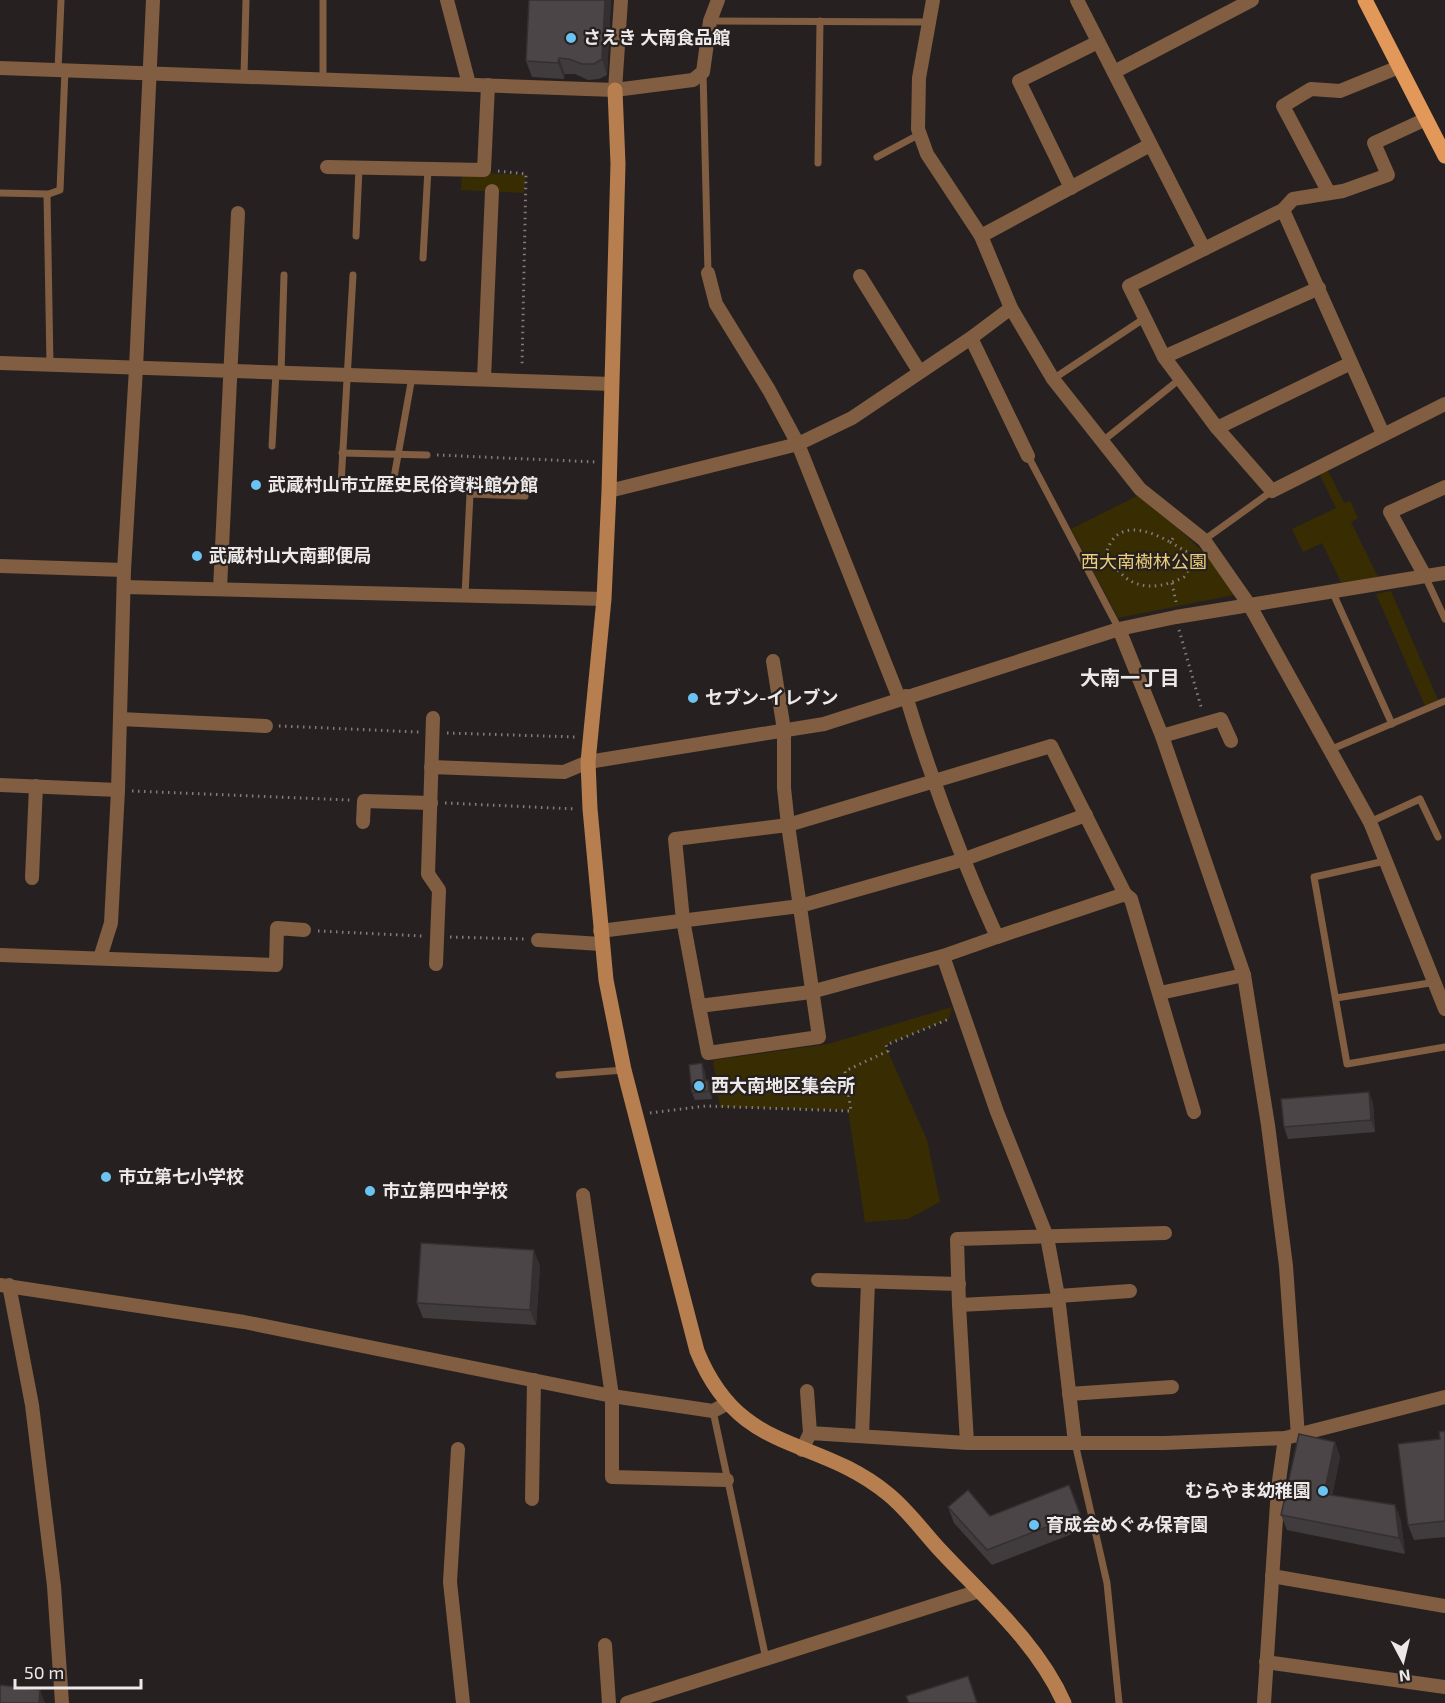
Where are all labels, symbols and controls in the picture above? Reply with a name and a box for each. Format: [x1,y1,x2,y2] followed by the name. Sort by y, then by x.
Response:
[583,26,730,48] place label: さえき 大南食品館
[564,31,578,45] marker: さえき 大南食品館
[268,473,538,495] place label: 武蔵村山市立歴史民俗資料館分館
[249,478,263,492] marker: 武蔵村山市立歴史民俗資料館分館
[209,544,371,566] place label: 武蔵村山大南郵便局
[190,549,204,563] marker: 武蔵村山大南郵便局
[1081,550,1207,572] park label: 西大南樹林公園
[1080,665,1180,689] district label: 大南一丁目
[705,686,838,708] place label: セブン-イレブン
[686,691,700,705] marker: セブン-イレブン
[711,1074,855,1096] place label: 西大南地区集会所
[692,1079,706,1093] marker: 西大南地区集会所
[118,1165,244,1187] place label: 市立第七小学校
[99,1170,113,1184] marker: 市立第七小学校
[382,1179,508,1201] place label: 市立第四中学校
[363,1184,377,1198] marker: 市立第四中学校
[1185,1479,1311,1501] place label: むらやま幼稚園
[1316,1484,1330,1498] marker: むらやま幼稚園
[1046,1513,1209,1535] place label: 育成会めぐみ保育園
[1027,1518,1041,1532] marker: 育成会めぐみ保育園
[1373,1631,1433,1691] north arrow
[15,1652,141,1690] scale bar
[24,1661,64,1683] text: 50 m
[1398,1666,1412,1687] text: N

